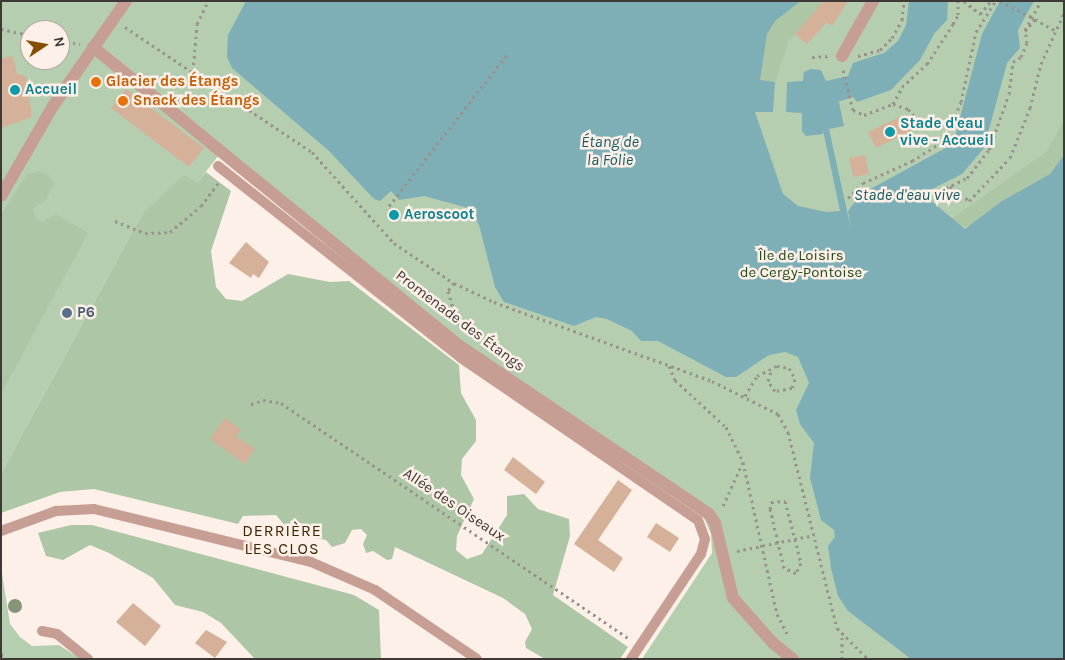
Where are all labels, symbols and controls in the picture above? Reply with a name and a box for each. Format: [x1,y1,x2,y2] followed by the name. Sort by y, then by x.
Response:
[20,20,70,70] north arrow
[50,35,69,49] text: N
[106,73,238,91] place label: Glacier des Étangs
[90,76,102,88] marker: Glacier des Étangs
[25,81,77,99] place label: Accueil
[9,84,21,96] marker: Accueil
[133,92,260,110] place label: Snack des Étangs
[117,95,129,107] marker: Snack des Étangs
[900,114,994,149] place label: Stade d'eau vive - Accueil
[884,126,896,138] marker: Stade d'eau vive - Accueil
[581,132,639,170] water label: Étang de la Folie
[854,185,960,205] water label: Stade d'eau vive
[404,206,474,224] place label: Aeroscoot
[388,209,400,221] marker: Aeroscoot
[740,246,862,281] park label: Île de Loisirs de Cergy-Pontoise
[392,267,528,375] street label: Promenade des Étangs
[77,304,95,322] place label: P6
[61,307,73,319] marker: P6
[400,464,508,546] street label: Allée des Oiseaux
[241,521,323,559] district label: DERRIÈRE LES CLOS

